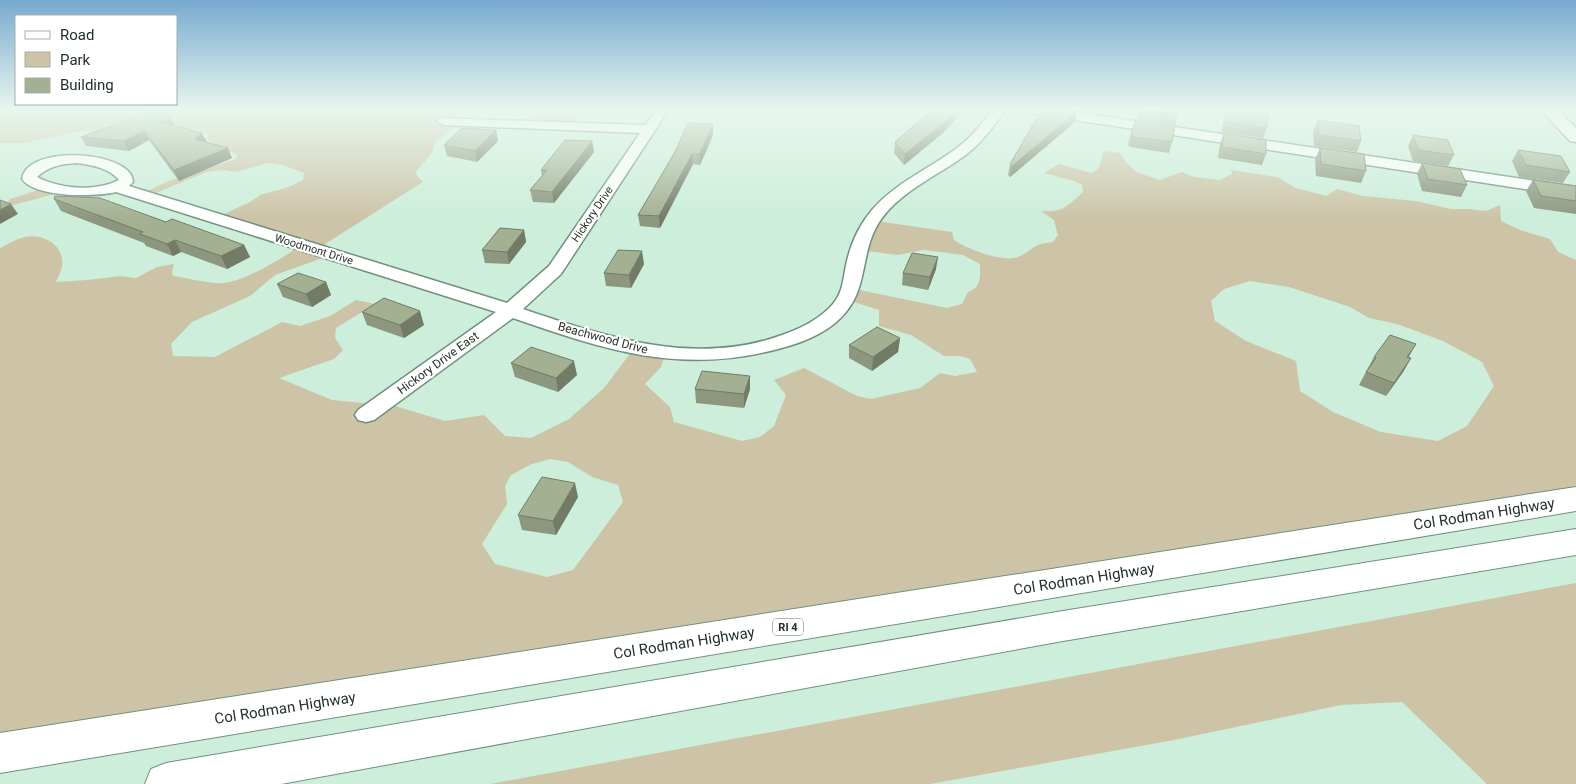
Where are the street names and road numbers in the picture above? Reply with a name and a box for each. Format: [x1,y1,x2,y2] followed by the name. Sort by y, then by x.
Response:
[569,184,616,245] street label: Hickory Drive
[273,231,355,268] street label: Woodmont Drive
[556,319,650,357] street label: Beachwood Drive
[395,329,481,397] street label: Hickory Drive East
[1412,494,1556,534] street label: Col Rodman Highway
[1012,559,1156,599] street label: Col Rodman Highway
[773,618,803,636] road number: RI 4
[612,623,756,663] street label: Col Rodman Highway
[213,688,357,728] street label: Col Rodman Highway

